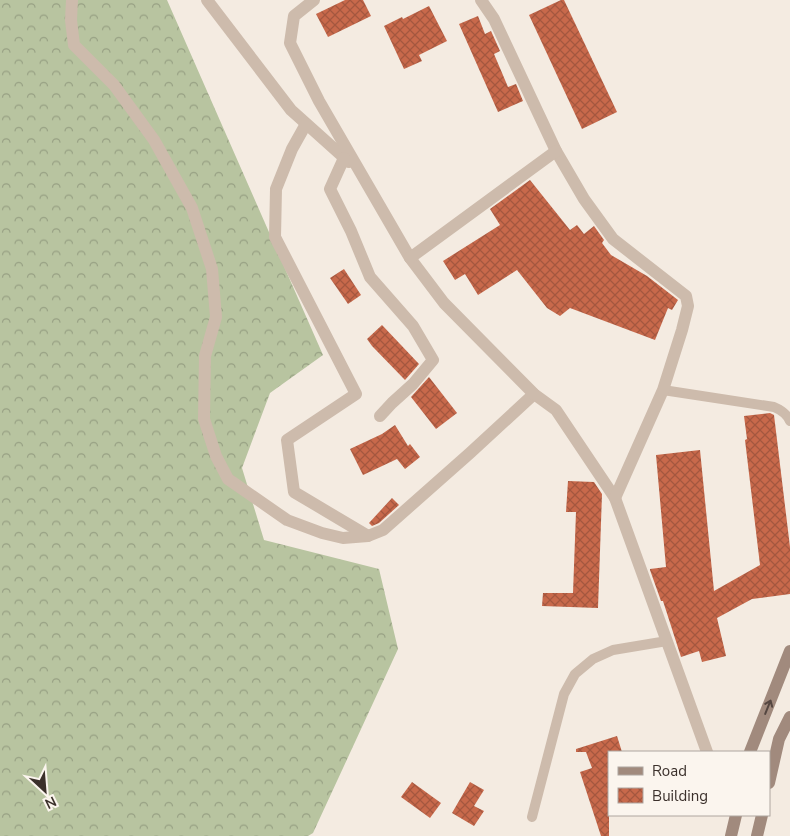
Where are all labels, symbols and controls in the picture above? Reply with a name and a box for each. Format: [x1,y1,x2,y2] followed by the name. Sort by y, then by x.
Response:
[764,700,773,715] one-way arrow
[608,751,770,816] legend
[652,761,687,781] text: Road
[20,766,70,816] north arrow
[652,786,708,806] text: Building
[42,791,59,813] text: N

